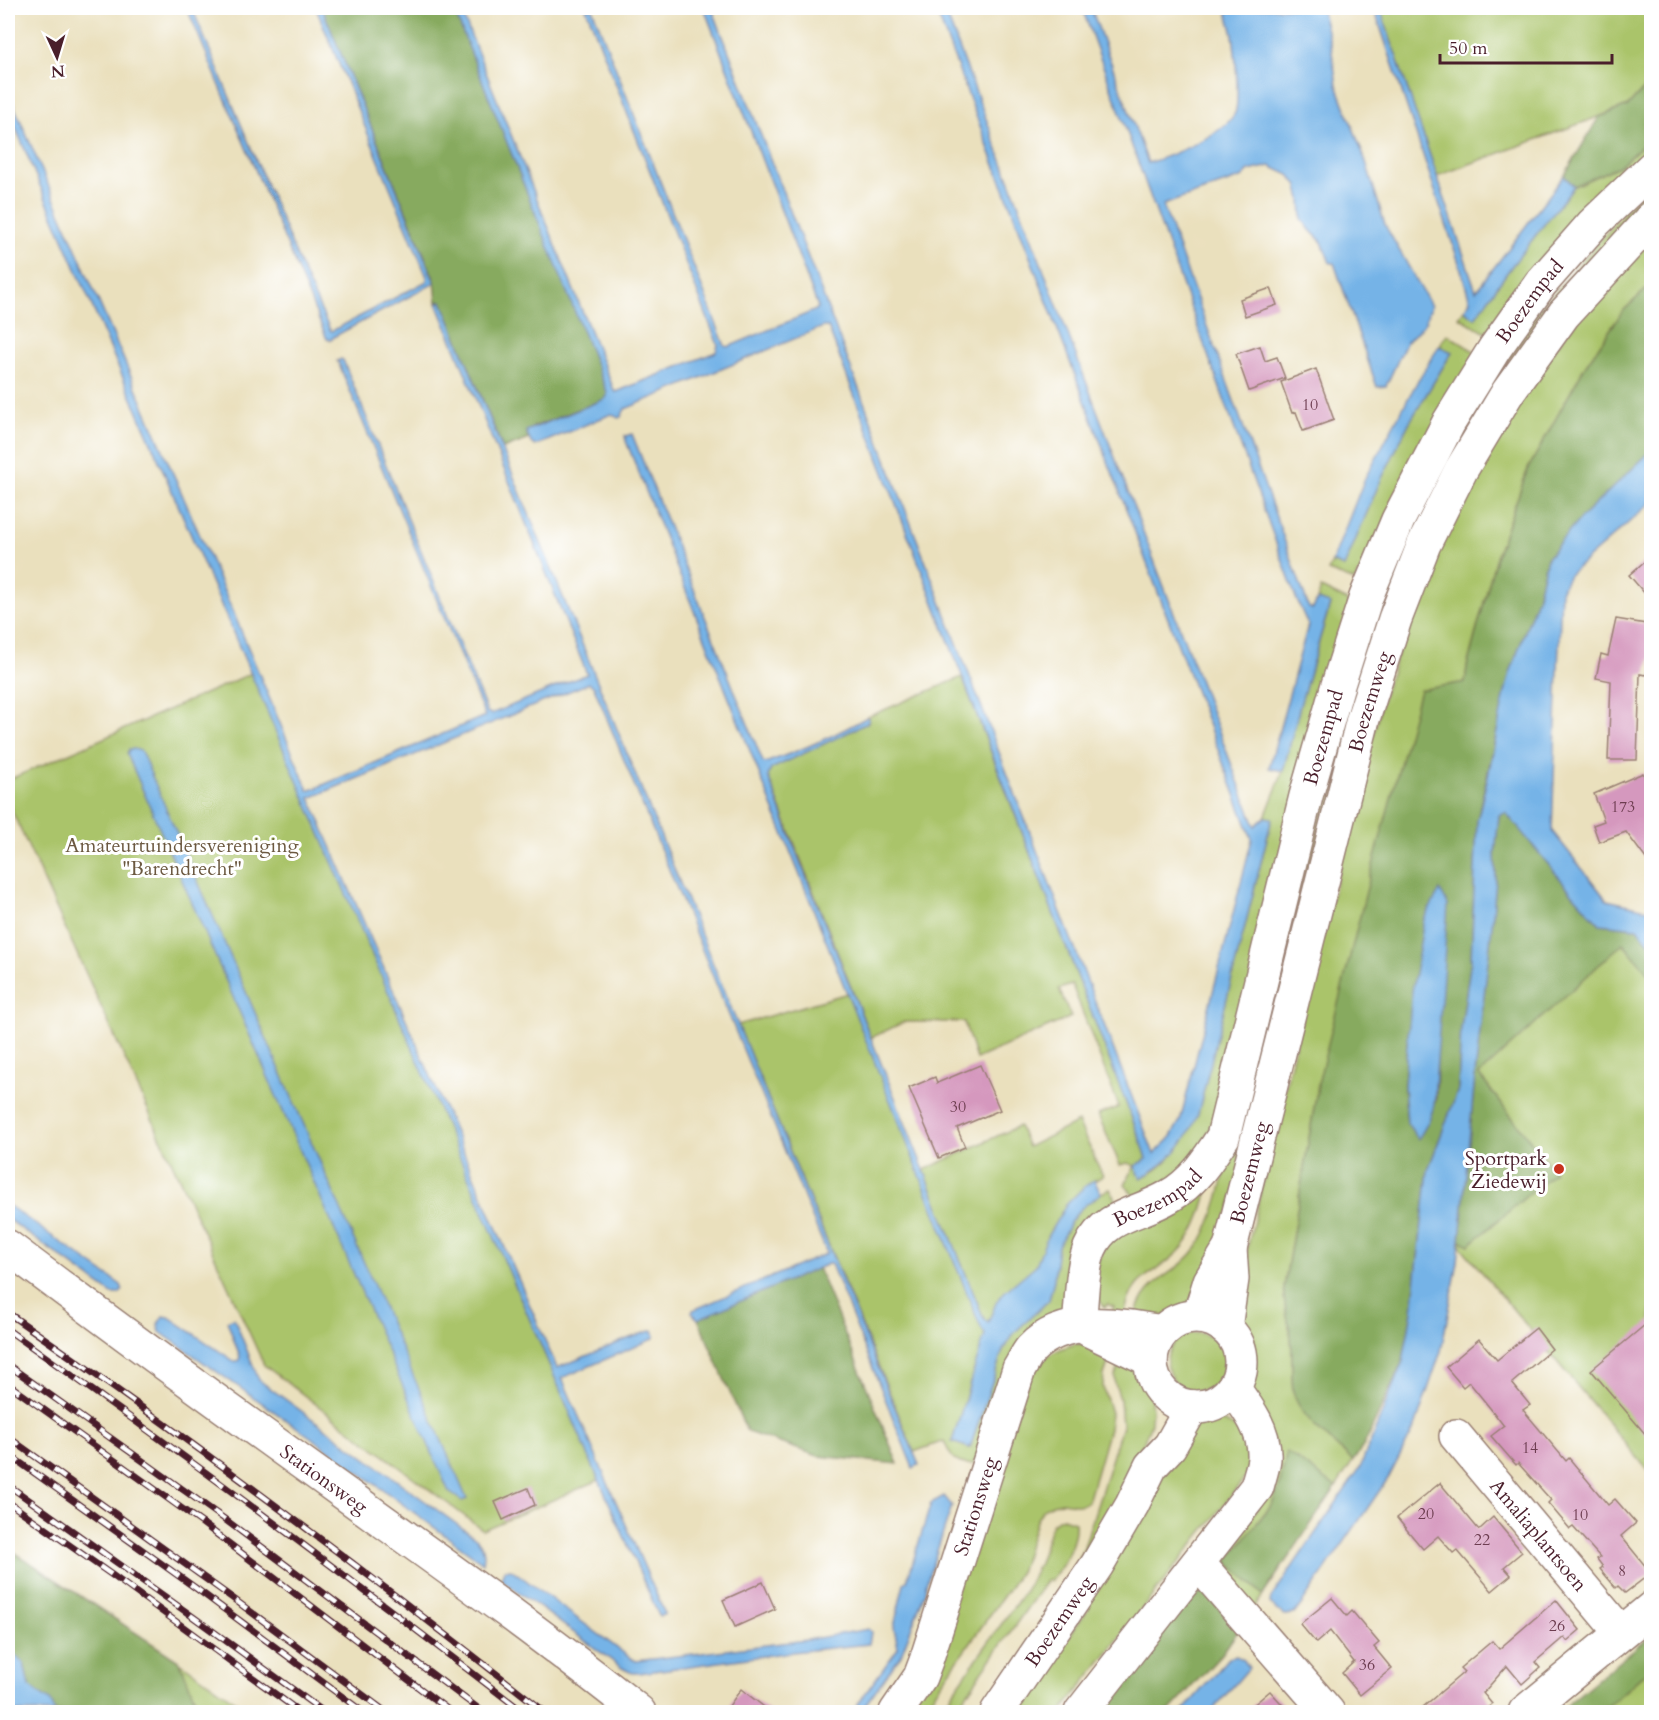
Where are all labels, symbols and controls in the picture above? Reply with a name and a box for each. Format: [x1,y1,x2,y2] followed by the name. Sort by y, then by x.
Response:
[27,27,87,87] north arrow
[1440,27,1612,65] scale bar
[1449,36,1488,61] text: 50 m
[50,60,66,82] text: N
[1489,253,1570,349] street label: Boezempad
[1302,394,1318,416] house number: 10
[1342,647,1398,755] street label: Boezemweg
[1296,686,1349,788] street label: Boezempad
[1611,796,1635,818] house number: 173
[65,832,300,882] park label: Amateurtuindersvereniging "Barendrecht"
[950,1096,966,1118] house number: 30
[1223,1118,1275,1227] street label: Boezemweg
[1465,1145,1547,1195] place label: Sportpark Ziedewij
[1108,1162,1208,1233] street label: Boezempad
[1552,1162,1566,1176] marker: Sportpark Ziedewij
[1522,1437,1538,1459] house number: 14
[275,1438,374,1520] street label: Stationsweg
[947,1453,1004,1559] street label: Stationsweg
[1484,1473,1594,1597] street label: Amaliaplantsoen
[1418,1503,1434,1525] house number: 20
[1572,1504,1588,1526] house number: 10
[1474,1529,1490,1551] house number: 22
[1618,1560,1626,1582] house number: 8
[1018,1569,1100,1672] street label: Boezemweg
[1549,1615,1565,1637] house number: 26
[1359,1654,1375,1676] house number: 36

